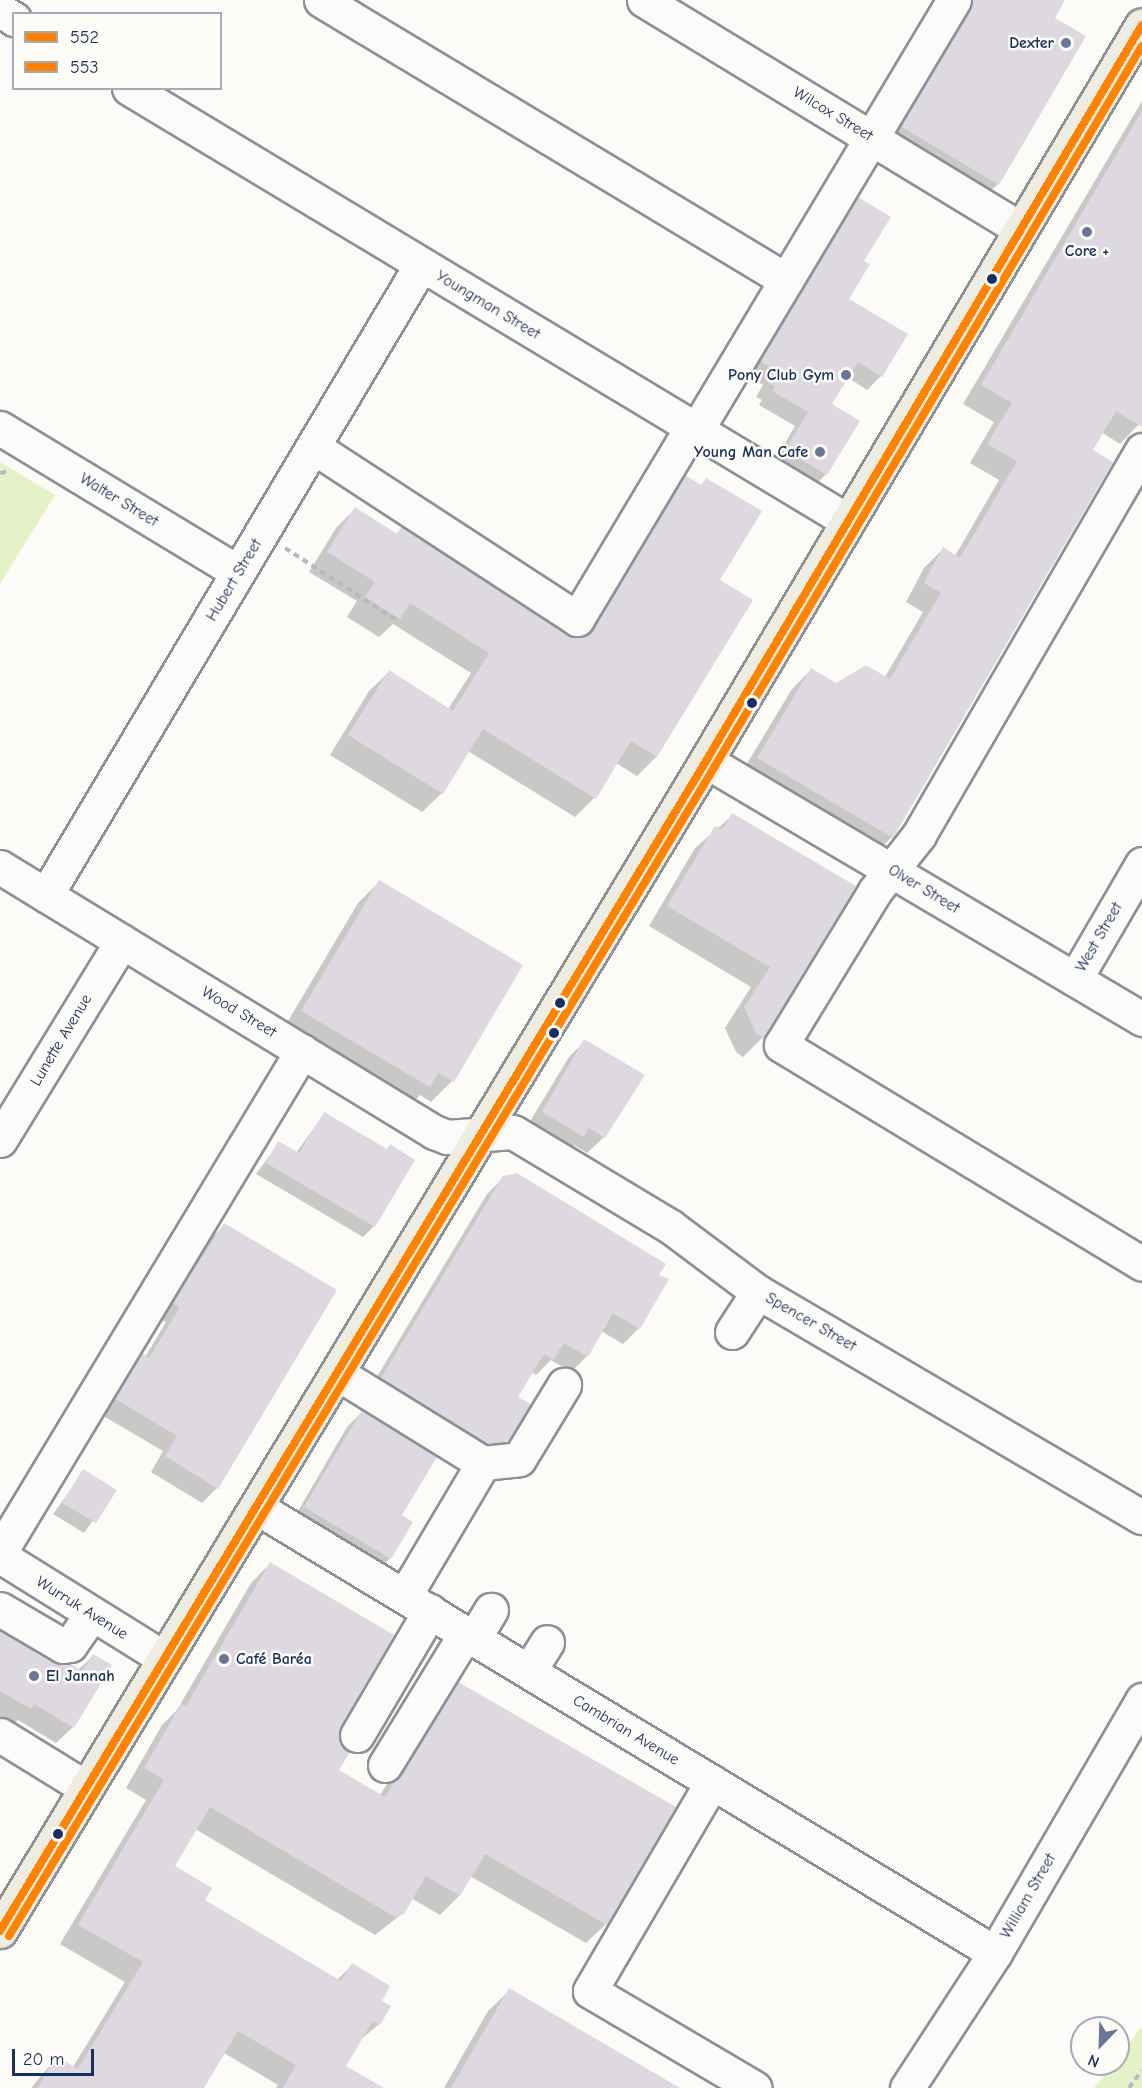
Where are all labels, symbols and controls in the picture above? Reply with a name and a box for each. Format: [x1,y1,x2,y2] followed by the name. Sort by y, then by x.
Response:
[12,12,222,90] legend
[70,27,99,48] text: 552
[1009,33,1054,53] place label: Dexter
[1059,36,1073,50] marker: Dexter
[70,57,99,78] text: 553
[790,83,876,145] street label: Wilcox Street
[1080,225,1094,239] marker: Core +
[1065,241,1109,261] place label: Core +
[432,266,544,344] street label: Youngman Street
[986,273,998,285] unlabelled marker
[728,365,834,385] place label: Pony Club Gym
[839,368,853,382] marker: Pony Club Gym
[694,442,808,462] place label: Young Man Cafe
[813,445,827,459] marker: Young Man Cafe
[76,469,162,531] street label: Walter Street
[202,535,266,625] street label: Hubert Street
[746,697,758,709] unlabelled marker
[885,860,963,918] street label: Olver Street
[1071,899,1127,975] street label: West Street
[198,982,280,1042] street label: Wood Street
[26,991,96,1089] street label: Lunette Avenue
[554,997,566,1009] unlabelled marker
[548,1027,560,1039] unlabelled marker
[762,1288,860,1356] street label: Spencer Street
[33,1572,131,1644] street label: Wurruk Avenue
[236,1649,312,1669] place label: Café Baréa
[217,1652,231,1666] marker: Café Baréa
[46,1666,115,1686] place label: El Jannah
[27,1669,41,1683] marker: El Jannah
[569,1691,683,1769] street label: Cambrian Avenue
[52,1828,64,1840] unlabelled marker
[996,1850,1060,1942] street label: William Street
[1070,2016,1130,2076] north arrow
[15,2037,98,2075] scale bar
[23,2049,64,2070] text: 20 m
[1085,2050,1102,2071] text: N

